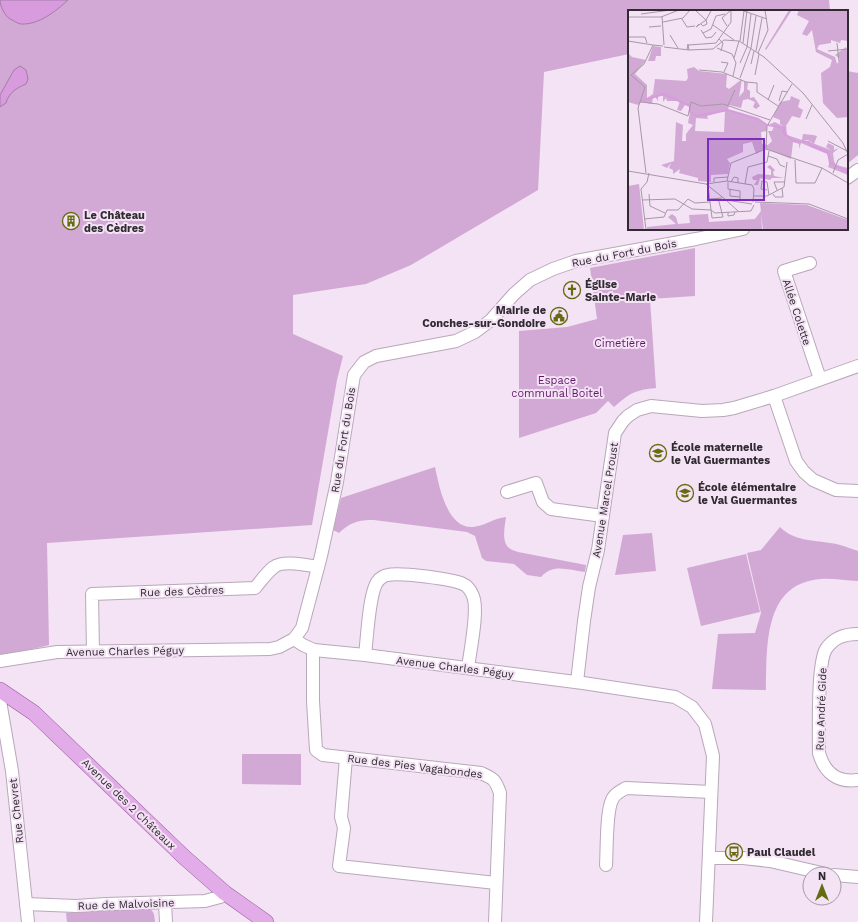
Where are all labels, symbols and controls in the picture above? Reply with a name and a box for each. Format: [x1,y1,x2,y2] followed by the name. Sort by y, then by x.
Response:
[628,10,848,230] inset map
[84,209,145,235] place label: Le Château des Cèdres
[61,211,81,231] building icon: Le Château des Cèdres
[570,237,678,270] street label: Rue du Fort du Bois
[780,277,813,347] street label: Allée Colette
[585,278,656,304] place label: Église Sainte-Marie
[562,280,582,300] church icon: Église Sainte-Marie
[422,304,546,330] place label: Mairie de Conches-sur-Gondoire
[549,306,569,326] public building icon: Mairie de Conches-sur-Gondoire
[594,337,646,350] park label: Cimetière
[511,374,603,400] park label: Espace communal Boitel
[329,386,358,494] street label: Rue du Fort du Bois
[590,441,621,559] street label: Avenue Marcel Proust
[671,441,770,467] place label: École maternelle le Val Guermantes
[648,443,668,463] school or university icon: École maternelle le Val Guermantes
[698,481,797,507] place label: École élémentaire le Val Guermantes
[675,483,695,503] school or university icon: École élémentaire le Val Guermantes
[140,584,224,599] street label: Rue des Cèdres
[66,644,185,659] street label: Avenue Charles Péguy
[395,654,515,681] street label: Avenue Charles Péguy
[814,667,829,751] street label: Rue André Gide
[347,752,483,781] street label: Rue des Pies Vagabondes
[79,756,179,853] street label: Avenue des 2 Châteaux
[7,777,26,844] street label: Rue Chevret
[724,842,744,862] bus stop icon: Paul Claudel
[747,846,816,859] place label: Paul Claudel
[802,866,842,906] north arrow
[818,870,826,883] text: N
[77,896,175,913] street label: Rue de Malvoisine

